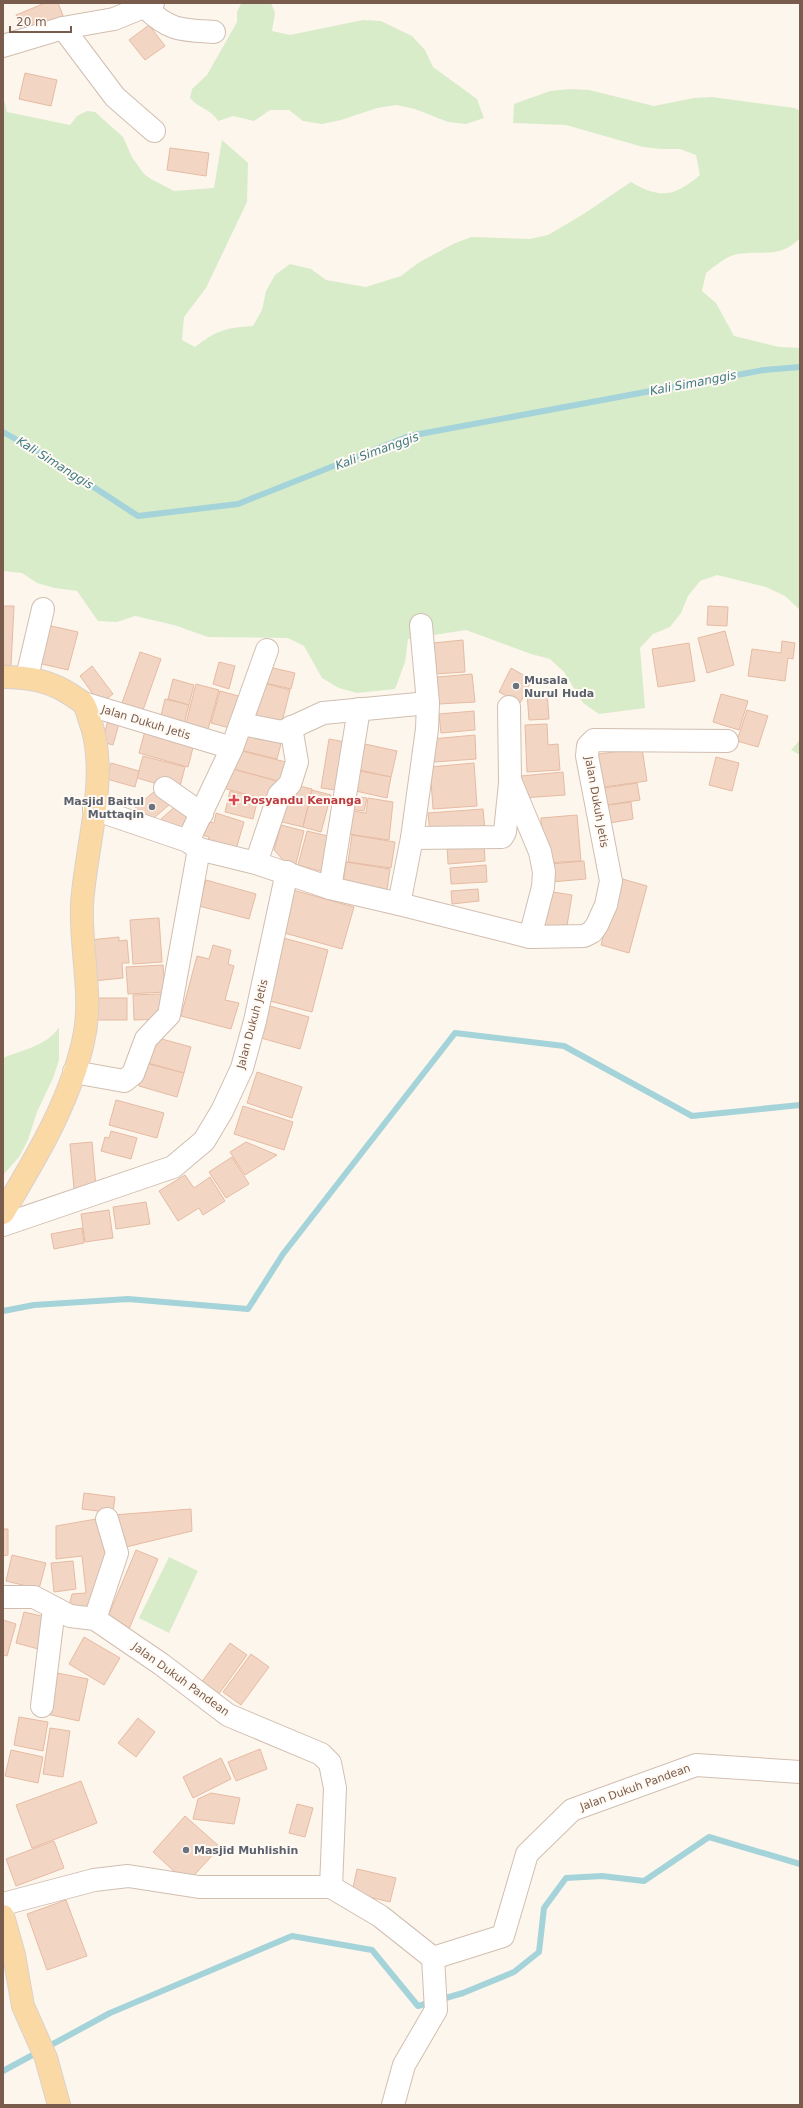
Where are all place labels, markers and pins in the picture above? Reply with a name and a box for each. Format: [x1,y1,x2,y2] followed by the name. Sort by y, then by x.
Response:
[524,674,594,700] place label: Musala Nurul Huda
[511,681,521,691] marker: Musala Nurul Huda
[228,794,240,806] marker: Posyandu Kenanga
[243,794,361,807] place label: Posyandu Kenanga
[63,795,144,821] place label: Masjid Baitul Muttaqin
[147,802,157,812] marker: Masjid Baitul Muttaqin
[194,1844,298,1857] place label: Masjid Muhlishin
[181,1845,191,1855] marker: Masjid Muhlishin

